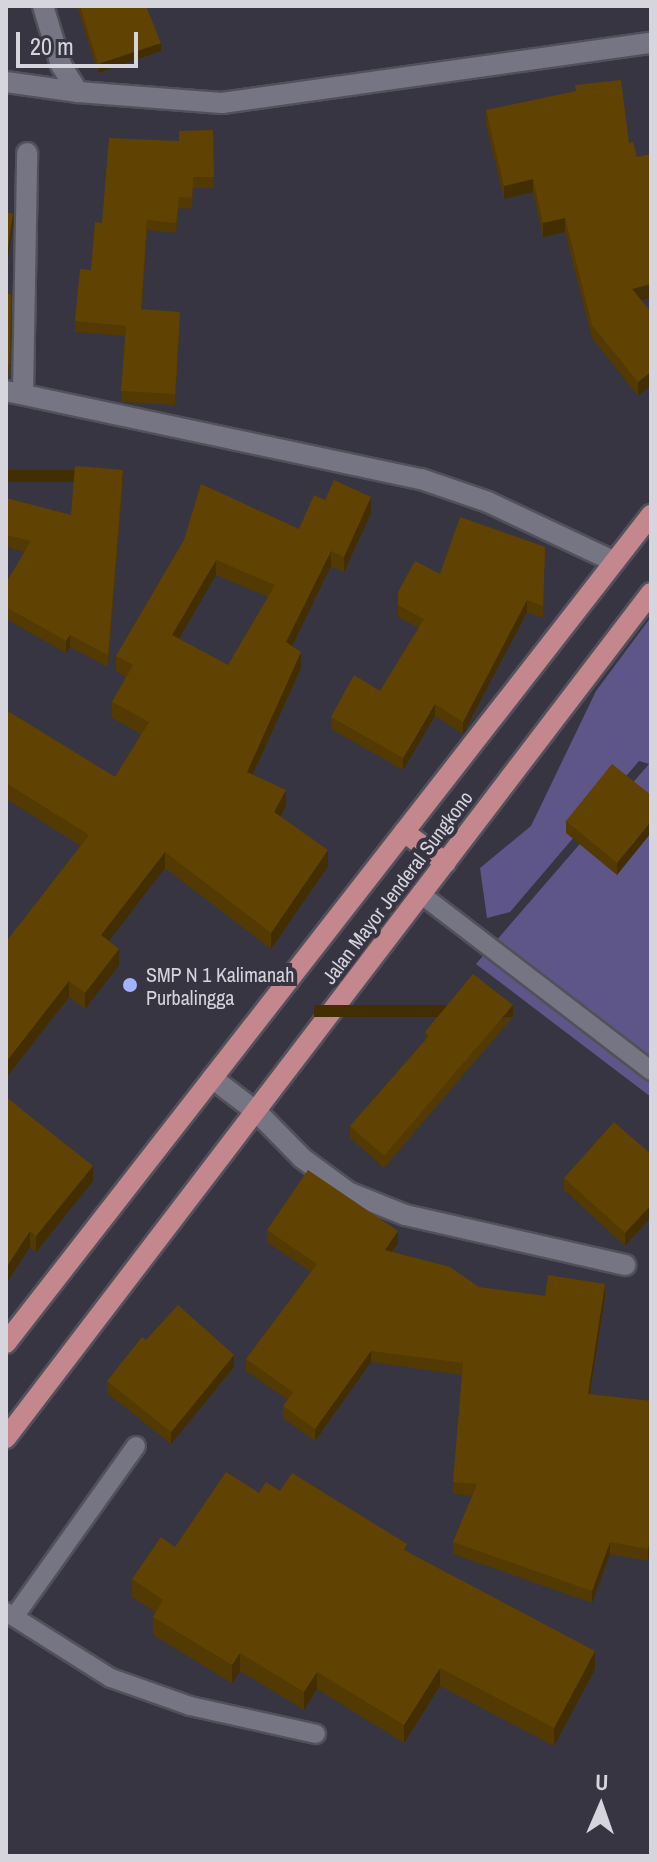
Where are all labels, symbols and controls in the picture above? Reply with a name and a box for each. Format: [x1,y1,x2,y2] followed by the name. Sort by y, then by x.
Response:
[20,16,142,66] scale bar
[30,30,74,62] text: 20 m
[317,786,477,988] street label: Jalan Mayor Jenderal Sungkono
[146,962,295,1009] place label: SMP N 1 Kalimanah Purbalingga
[121,976,139,994] marker: SMP N 1 Kalimanah Purbalingga
[561,1766,641,1846] north arrow
[595,1767,609,1797] text: U

